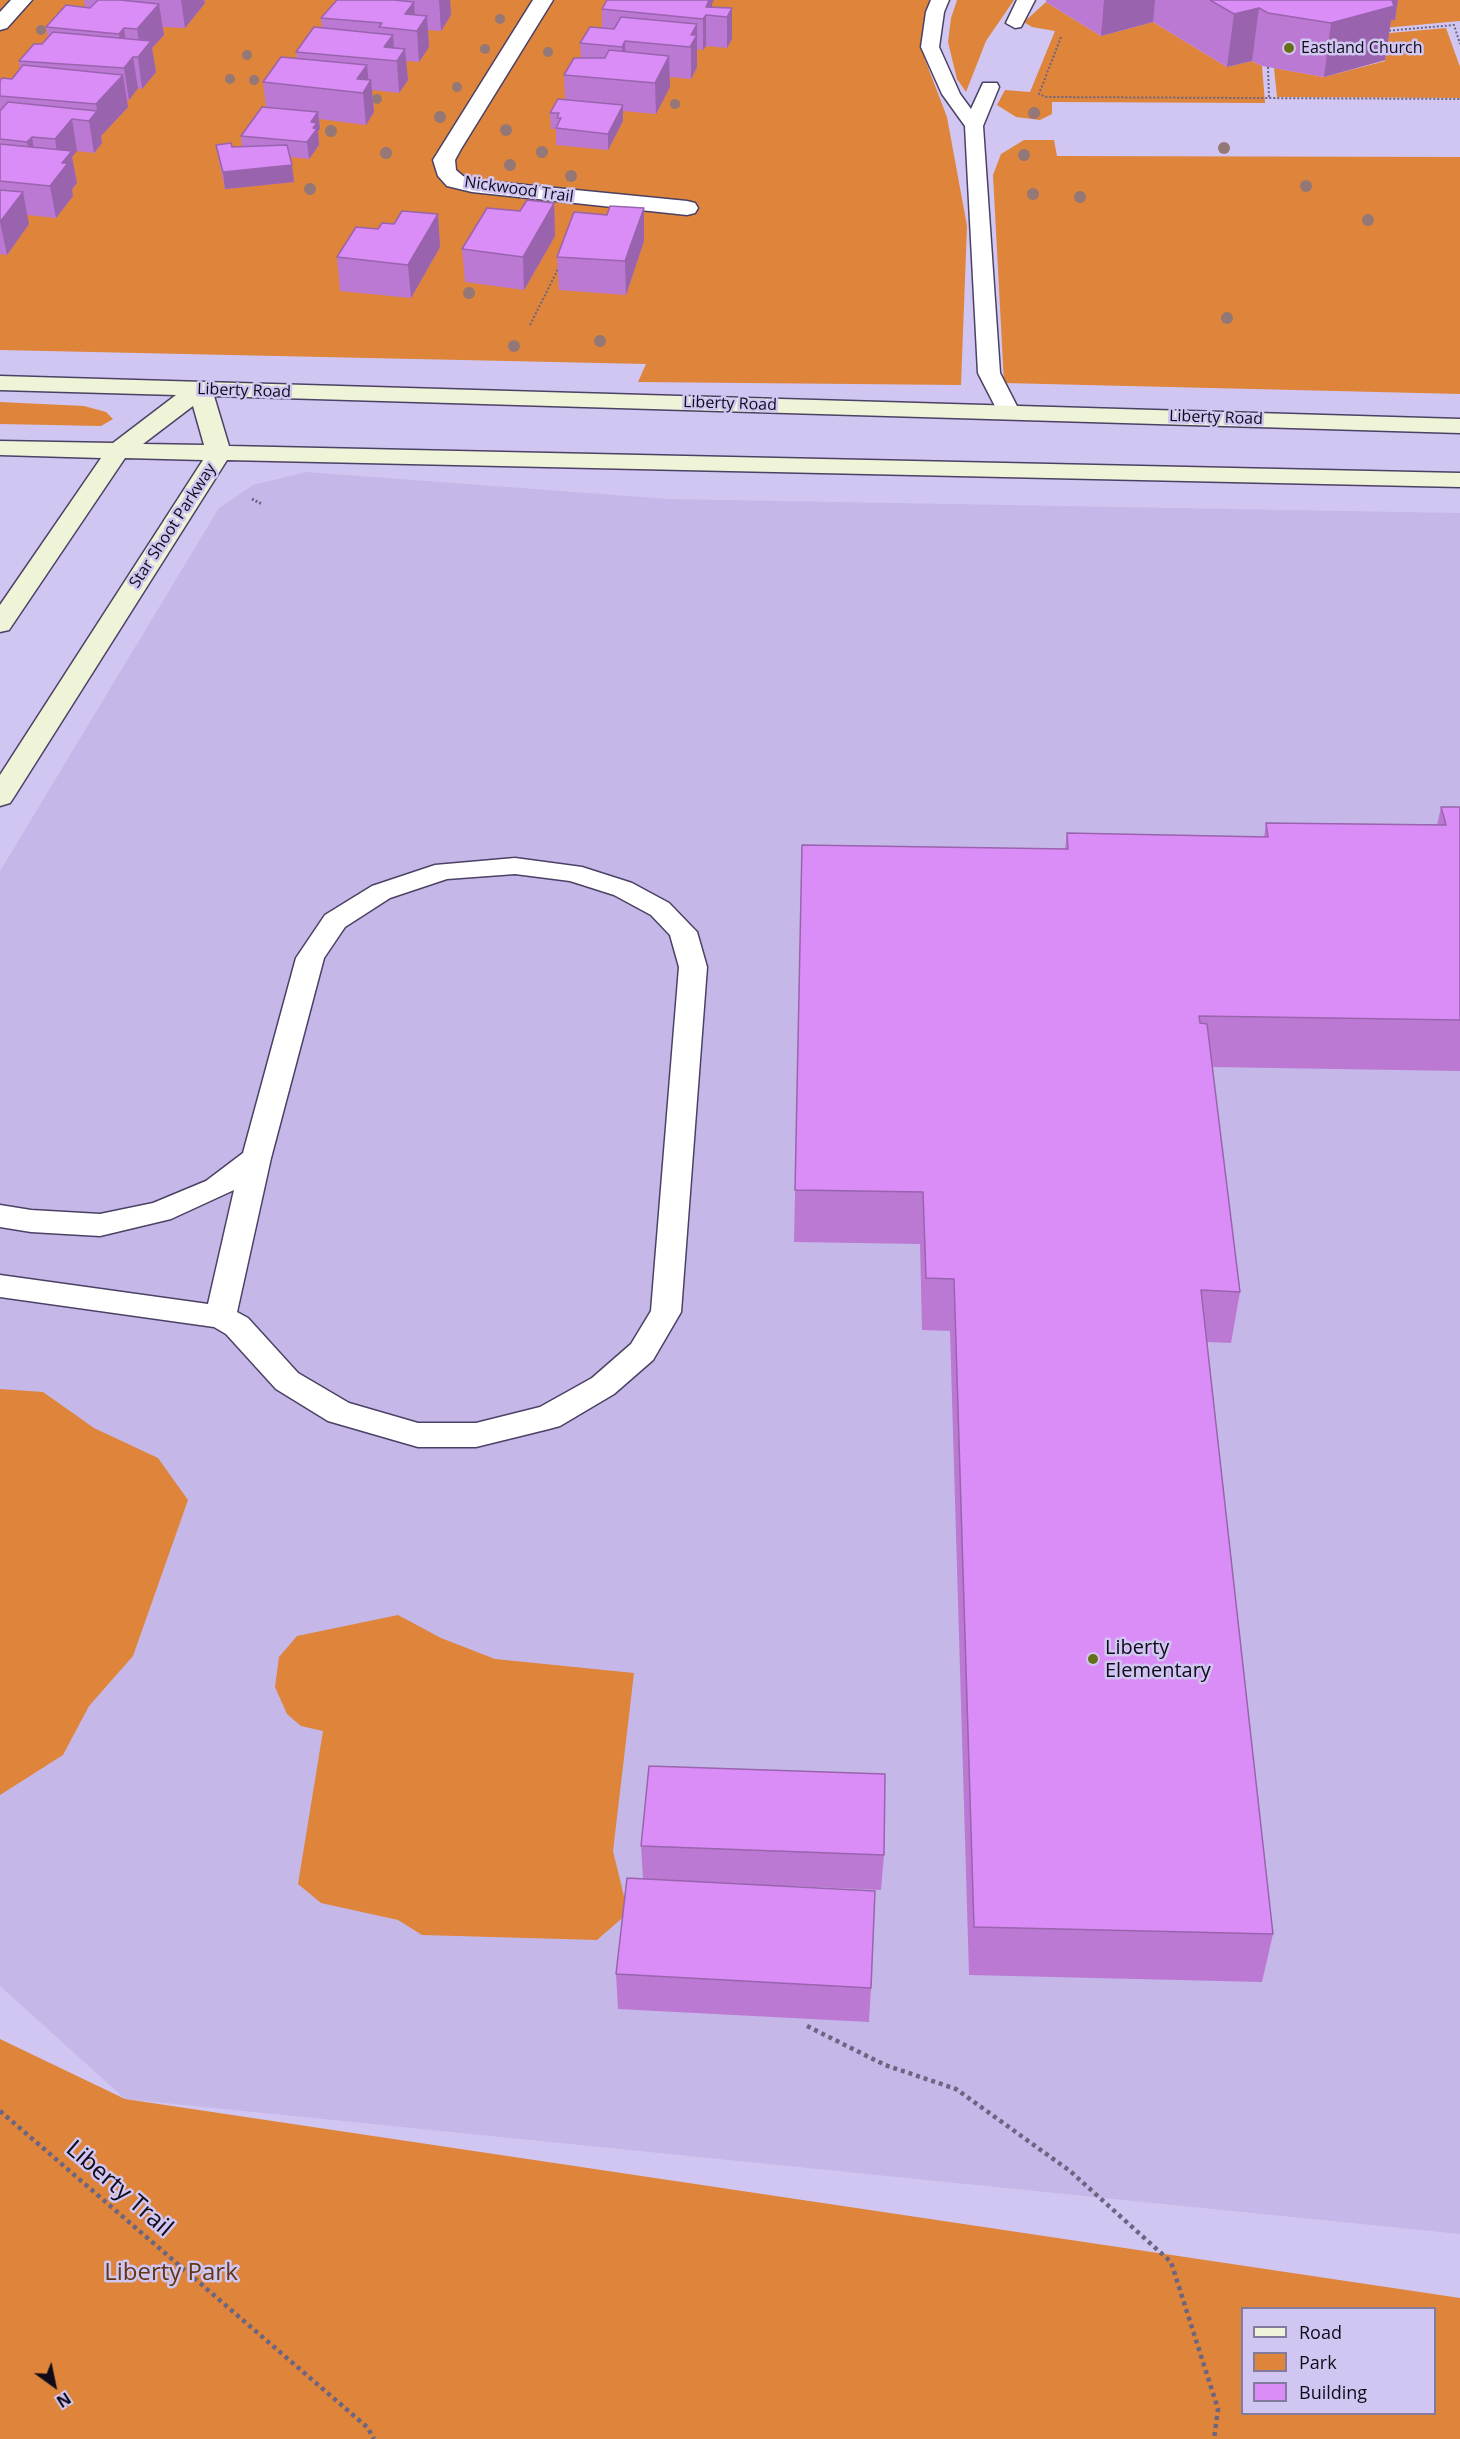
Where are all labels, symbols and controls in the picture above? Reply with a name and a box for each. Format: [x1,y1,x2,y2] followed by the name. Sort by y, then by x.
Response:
[1301,38,1423,58] place label: Eastland Church
[1282,41,1296,55] marker: Eastland Church
[463,173,575,207] street label: Nickwood Trail
[197,380,291,402] street label: Liberty Road
[683,393,777,415] street label: Liberty Road
[1169,407,1263,429] street label: Liberty Road
[126,460,220,592] street label: Star Shoot Parkway
[1105,1636,1211,1683] place label: Liberty Elementary
[1086,1652,1100,1666] marker: Liberty Elementary
[60,2135,178,2243] street label: Liberty Trail
[104,2259,238,2287] park label: Liberty Park
[1241,2307,1436,2415] legend
[1299,2320,1342,2344] text: Road
[1299,2350,1337,2374] text: Park
[24,2355,84,2415] north arrow
[1299,2380,1367,2404] text: Building
[52,2387,75,2413] text: N

